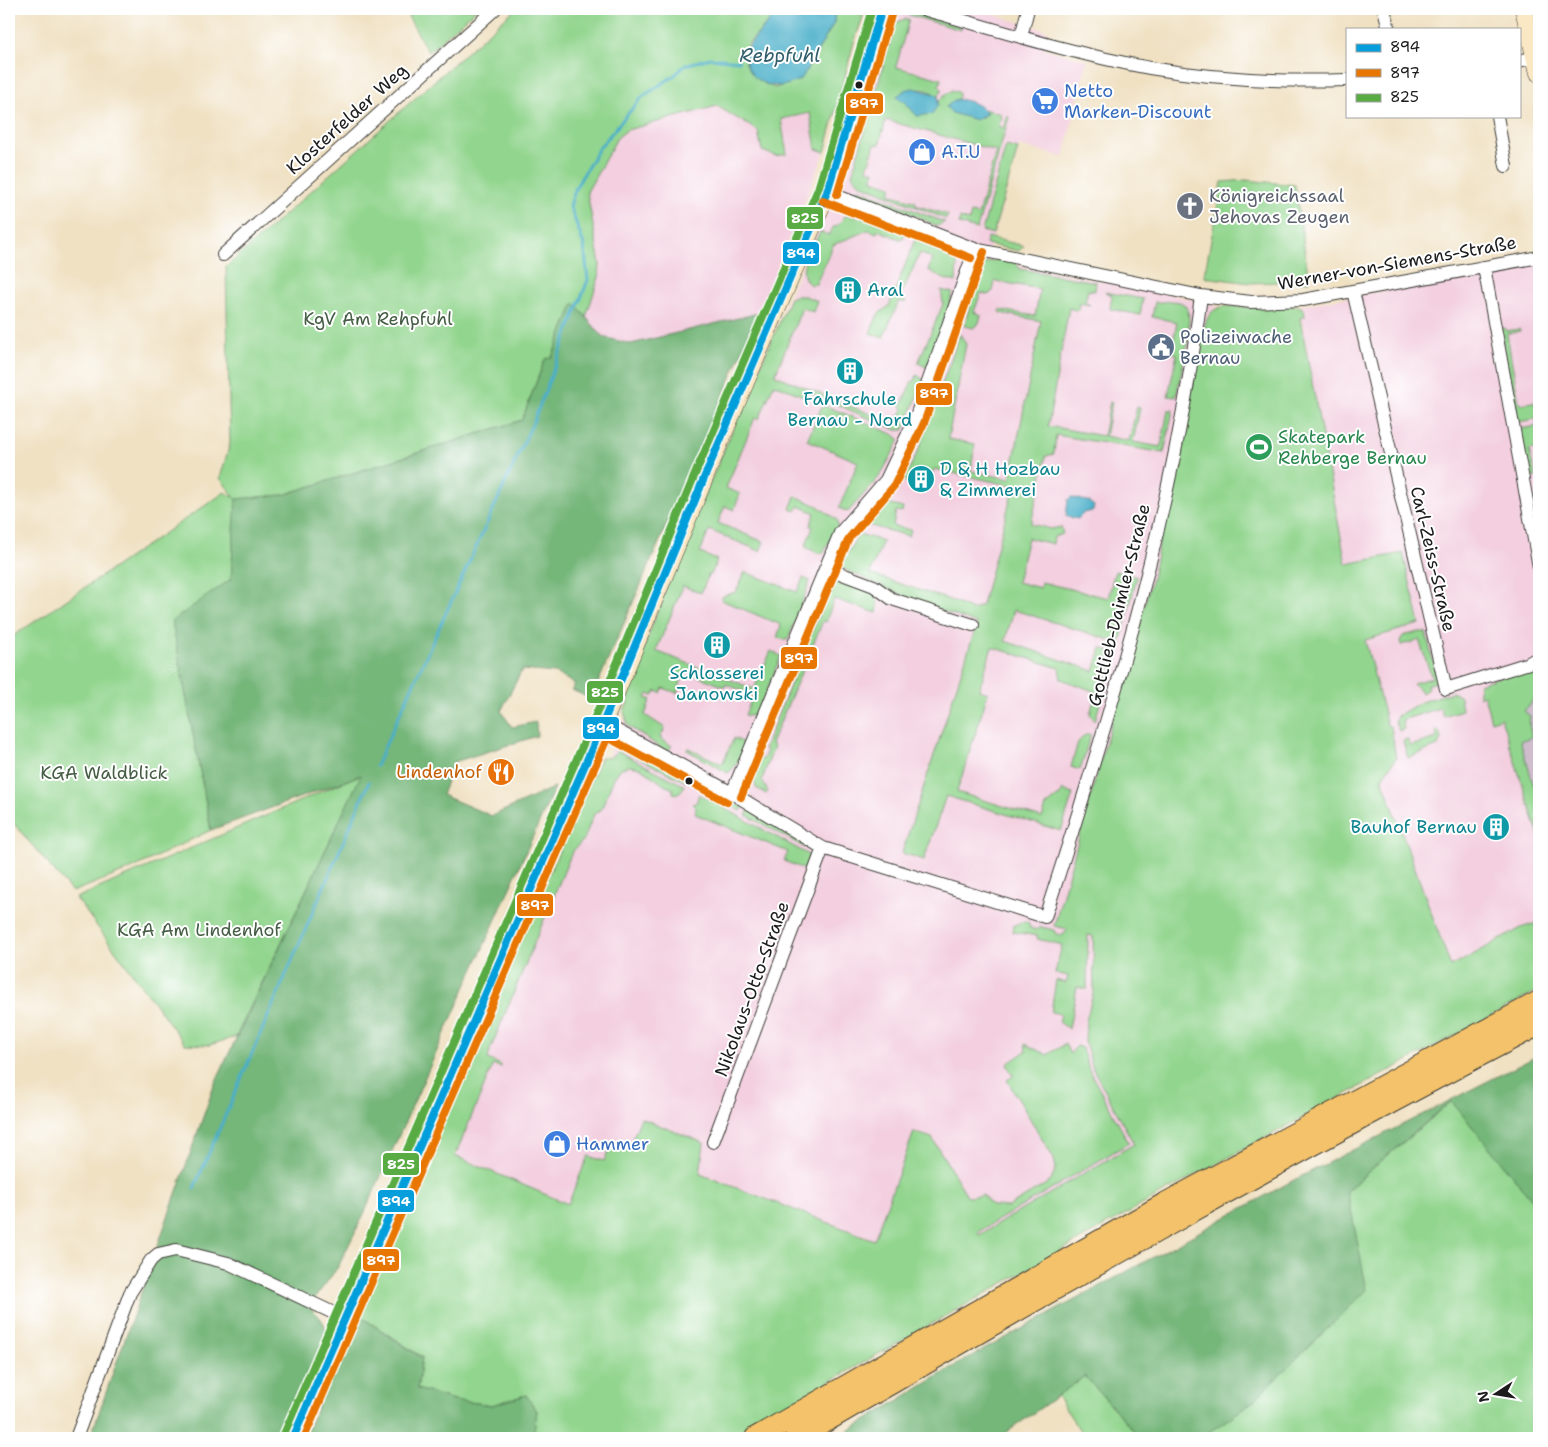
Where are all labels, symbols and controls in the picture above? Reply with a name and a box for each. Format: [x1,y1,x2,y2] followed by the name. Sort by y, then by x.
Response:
[1346,28,1520,118] legend
[1390,37,1420,57] text: 894
[740,43,820,68] water label: Rebpfuhl
[281,58,413,180] street label: Klosterfelder Weg
[1390,63,1420,83] text: 897
[1064,79,1212,124] place label: Netto Marken-Discount
[854,80,864,90] unlabelled marker
[1030,86,1060,116] supermarket icon: Netto Marken-Discount
[1390,87,1419,107] text: 825
[845,92,884,115] line badge: 897
[850,94,879,112] text: 897
[907,137,937,167] shop icon: A.T.U
[941,140,980,164] place label: A.T.U
[1209,184,1349,229] place label: Königreichssaal Jehovas Zeugen
[1175,191,1205,221] church icon: Königreichssaal Jehovas Zeugen
[786,206,824,230] line badge: 825
[791,209,819,227] text: 825
[1276,230,1518,296] street label: Werner-von-Siemens-Straße
[782,241,820,265] line badge: 894
[786,244,816,262] text: 894
[833,275,863,305] building icon: Aral
[867,278,904,302] place label: Aral
[303,307,453,331] park label: KgV Am Rehpfuhl
[1180,325,1292,370] place label: Polizeiwache Bernau
[1146,332,1176,362] public building icon: Polizeiwache Bernau
[835,356,865,386] building icon: Fahrschule Bernau - Nord
[915,382,953,406] line badge: 897
[920,384,949,402] text: 897
[788,387,912,432] place label: Fahrschule Bernau - Nord
[1278,425,1427,470] place label: Skatepark Rehberge Bernau
[1244,432,1274,462] sports icon: Skatepark Rehberge Bernau
[940,457,1060,502] place label: D & H Hozbau & Zimmerei
[906,464,936,494] building icon: D & H Hozbau & Zimmerei
[1405,484,1461,634] street label: Carl-Zeiss-Straße
[1082,501,1156,709] street label: Gottlieb-Daimler-Straße
[702,630,732,660] building icon: Schlosserei Janowski
[780,646,818,670] line badge: 897
[785,649,814,667] text: 897
[670,661,764,706] place label: Schlosserei Janowski
[586,680,624,704] line badge: 825
[591,683,619,701] text: 825
[582,716,620,740] line badge: 894
[586,719,616,737] text: 894
[486,757,516,787] restaurant icon: Lindenhof
[396,760,482,784] place label: Lindenhof
[40,761,168,785] park label: KGA Waldblick
[684,776,694,786] unlabelled marker
[1481,812,1511,842] building icon: Bauhof Bernau
[1350,815,1477,839] place label: Bauhof Bernau
[516,893,554,917] line badge: 897
[521,896,550,914] text: 897
[709,898,795,1080] street label: Nikolaus-Otto-Straße
[117,918,282,942] park label: KGA Am Lindenhof
[542,1129,572,1159] shop icon: Hammer
[576,1132,649,1156] place label: Hammer
[382,1152,420,1176] line badge: 825
[387,1155,415,1173] text: 825
[377,1189,415,1213] line badge: 894
[381,1192,411,1210] text: 894
[362,1248,400,1272] line badge: 897
[367,1251,396,1269] text: 897
[1470,1370,1520,1420] north arrow
[1473,1389,1493,1404] text: N

